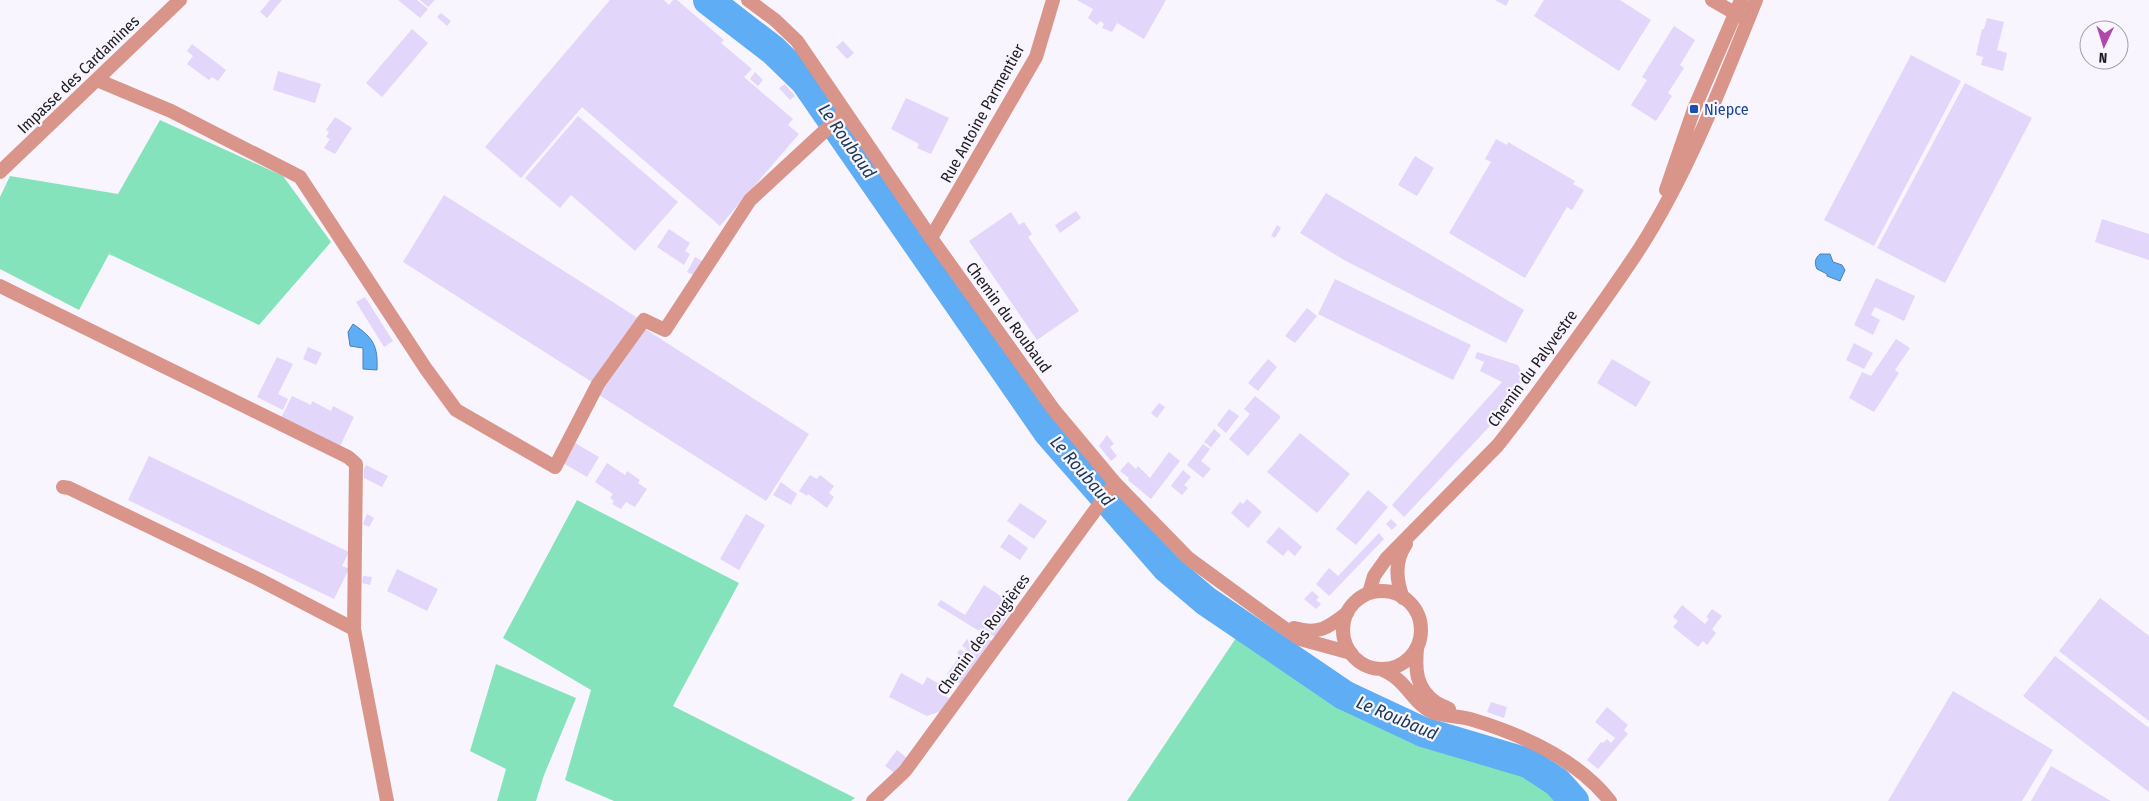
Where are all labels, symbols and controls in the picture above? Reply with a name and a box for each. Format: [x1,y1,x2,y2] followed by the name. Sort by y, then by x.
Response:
[14,11,143,137] street label: Impasse des Cardamines
[2079,20,2129,70] north arrow
[936,40,1029,186] street label: Rue Antoine Parmentier
[2098,49,2108,66] text: N
[813,99,881,183] water label: Le Roubaud
[1704,100,1749,119] place label: Niepce
[1688,103,1700,115] marker: Niepce
[962,258,1055,376] street label: Chemin du Roubaud
[1484,306,1581,431] street label: Chemin du Palyvestre
[1045,431,1119,511] water label: Le Roubaud
[933,570,1034,698] street label: Chemin des Rougières
[1353,691,1441,745] water label: Le Roubaud

